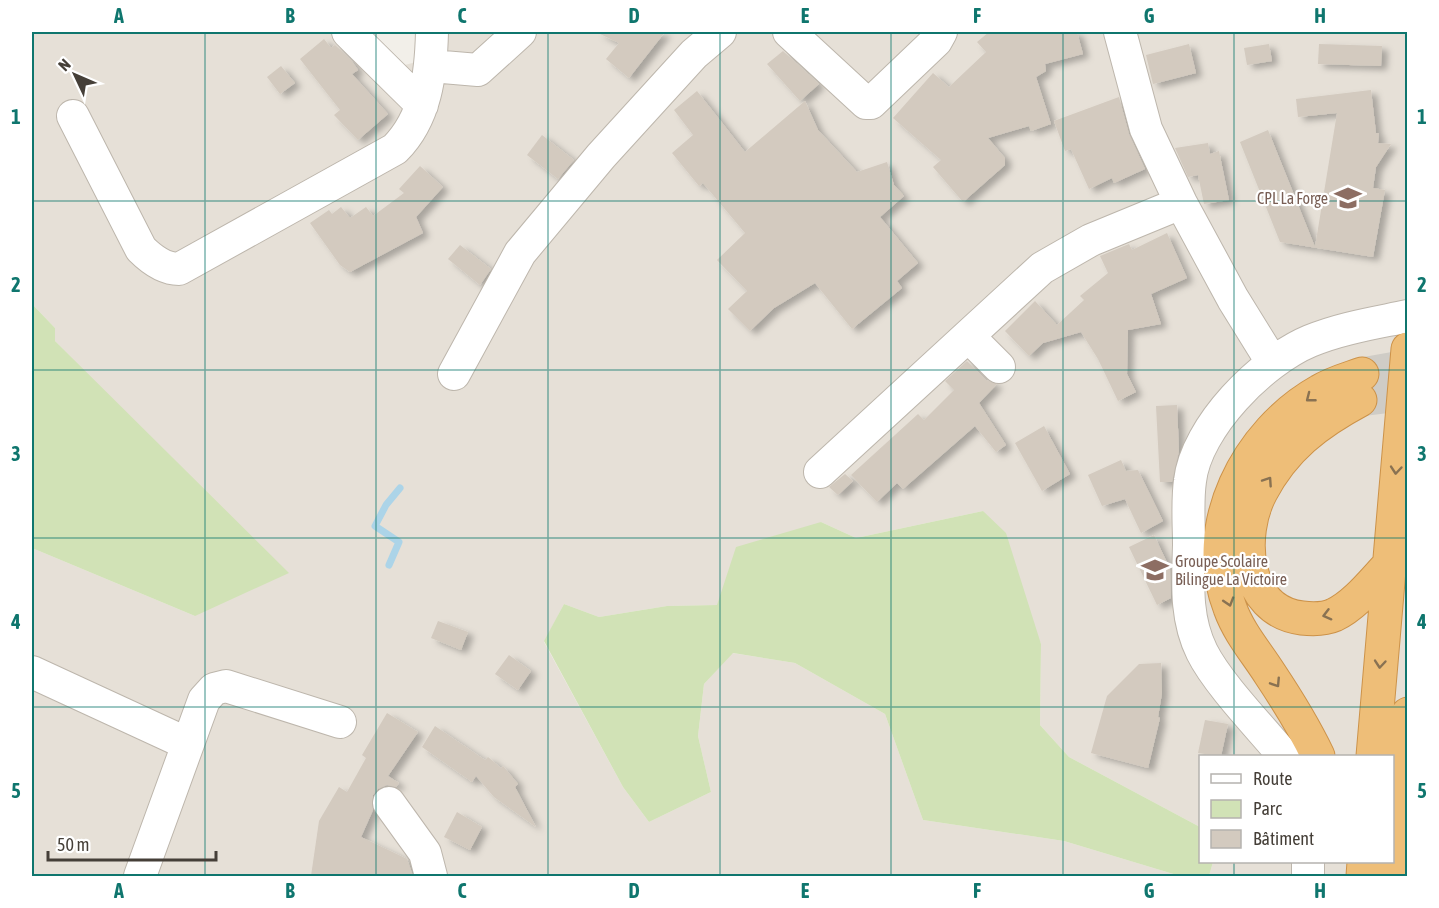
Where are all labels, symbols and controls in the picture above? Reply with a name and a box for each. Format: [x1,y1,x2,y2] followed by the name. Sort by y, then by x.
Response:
[113,4,124,27] text: A
[285,4,295,27] text: B
[458,4,467,27] text: C
[628,4,640,27] text: D
[801,4,810,27] text: E
[973,4,981,27] text: F
[1144,4,1155,27] text: G
[1314,4,1326,27] text: H
[45,45,105,105] north arrow
[54,55,74,74] text: N
[11,105,21,128] text: 1
[1417,105,1427,128] text: 1
[1333,183,1363,213] school or university icon: CPL La Forge
[1257,189,1328,208] place label: CPL La Forge
[11,273,21,296] text: 2
[1417,273,1427,296] text: 2
[1305,391,1316,402] one-way arrow
[11,442,21,465] text: 3
[1417,442,1427,465] text: 3
[1390,465,1403,475] one-way arrow
[1261,477,1272,488] one-way arrow
[1175,552,1287,589] place label: Groupe Scolaire Bilingue La Victoire
[1140,555,1170,585] school or university icon: Groupe Scolaire Bilingue La Victoire
[1222,596,1234,607] one-way arrow
[1322,608,1333,620] one-way arrow
[10,610,21,633] text: 4
[1416,610,1427,633] text: 4
[1374,660,1387,669] one-way arrow
[1269,677,1281,687] one-way arrow
[1199,755,1394,863] legend
[1253,768,1292,789] text: Route
[11,779,21,802] text: 5
[1417,779,1427,802] text: 5
[1253,798,1282,819] text: Parc
[48,824,216,862] scale bar
[1253,828,1314,849] text: Bâtiment
[57,834,89,855] text: 50 m
[113,879,124,902] text: A
[285,879,295,902] text: B
[458,879,467,902] text: C
[628,879,640,902] text: D
[801,879,810,902] text: E
[973,879,981,902] text: F
[1144,879,1155,902] text: G
[1314,879,1326,902] text: H

